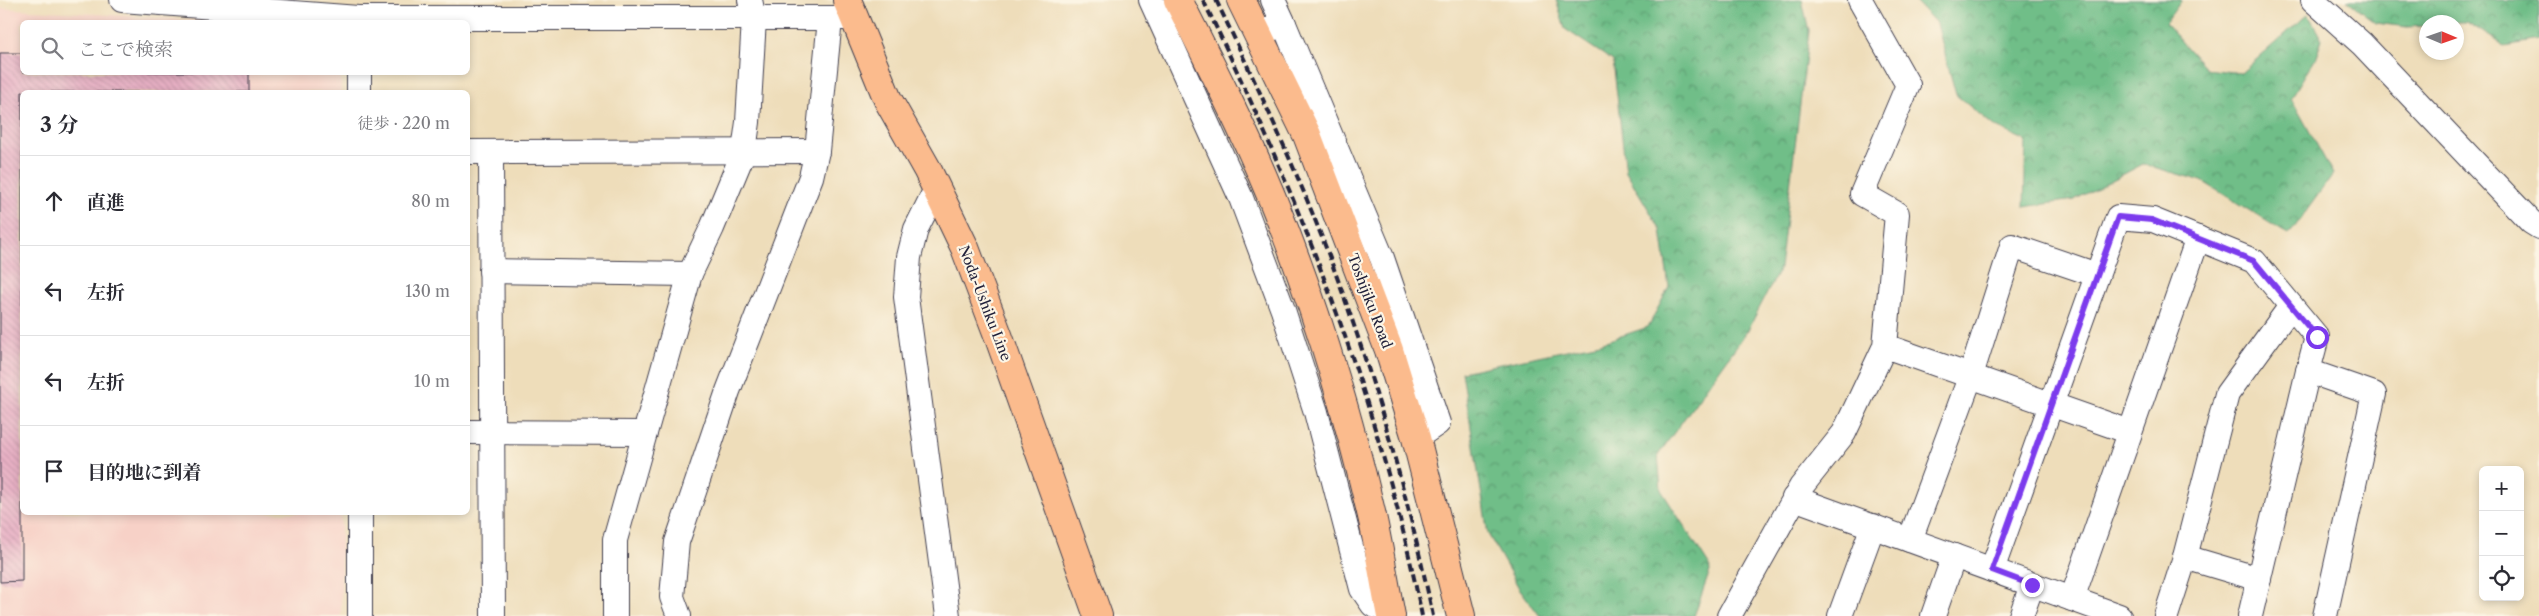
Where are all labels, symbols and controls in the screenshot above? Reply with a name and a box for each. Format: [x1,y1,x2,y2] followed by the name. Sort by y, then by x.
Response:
[2419,15,2464,60] north arrow
[20,20,470,75] search box
[38,34,66,62] icon: search
[78,38,173,61] text: ここで検索
[40,112,78,137] text: 3 分
[357,113,450,133] text: 徒歩 · 220 m
[40,187,68,215] icon: ahead
[87,191,125,214] text: 直進
[411,191,450,211] text: 80 m
[955,243,1015,363] street label: Noda-Ushiku Line
[1344,251,1397,351] street label: Toshijiku Road
[40,277,68,305] icon: left
[87,281,125,304] text: 左折
[405,281,450,301] text: 130 m
[2306,326,2329,349] route start
[40,367,68,395] icon: left
[87,371,125,394] text: 左折
[414,371,450,391] text: 10 m
[40,457,68,485] icon: arrive
[87,461,201,484] text: 目的地に到着
[2479,466,2524,601] map controls
[2479,466,2524,511] button: +
[2479,511,2524,556] button: −
[2479,556,2524,601] button: locate
[2021,574,2044,597] route end

